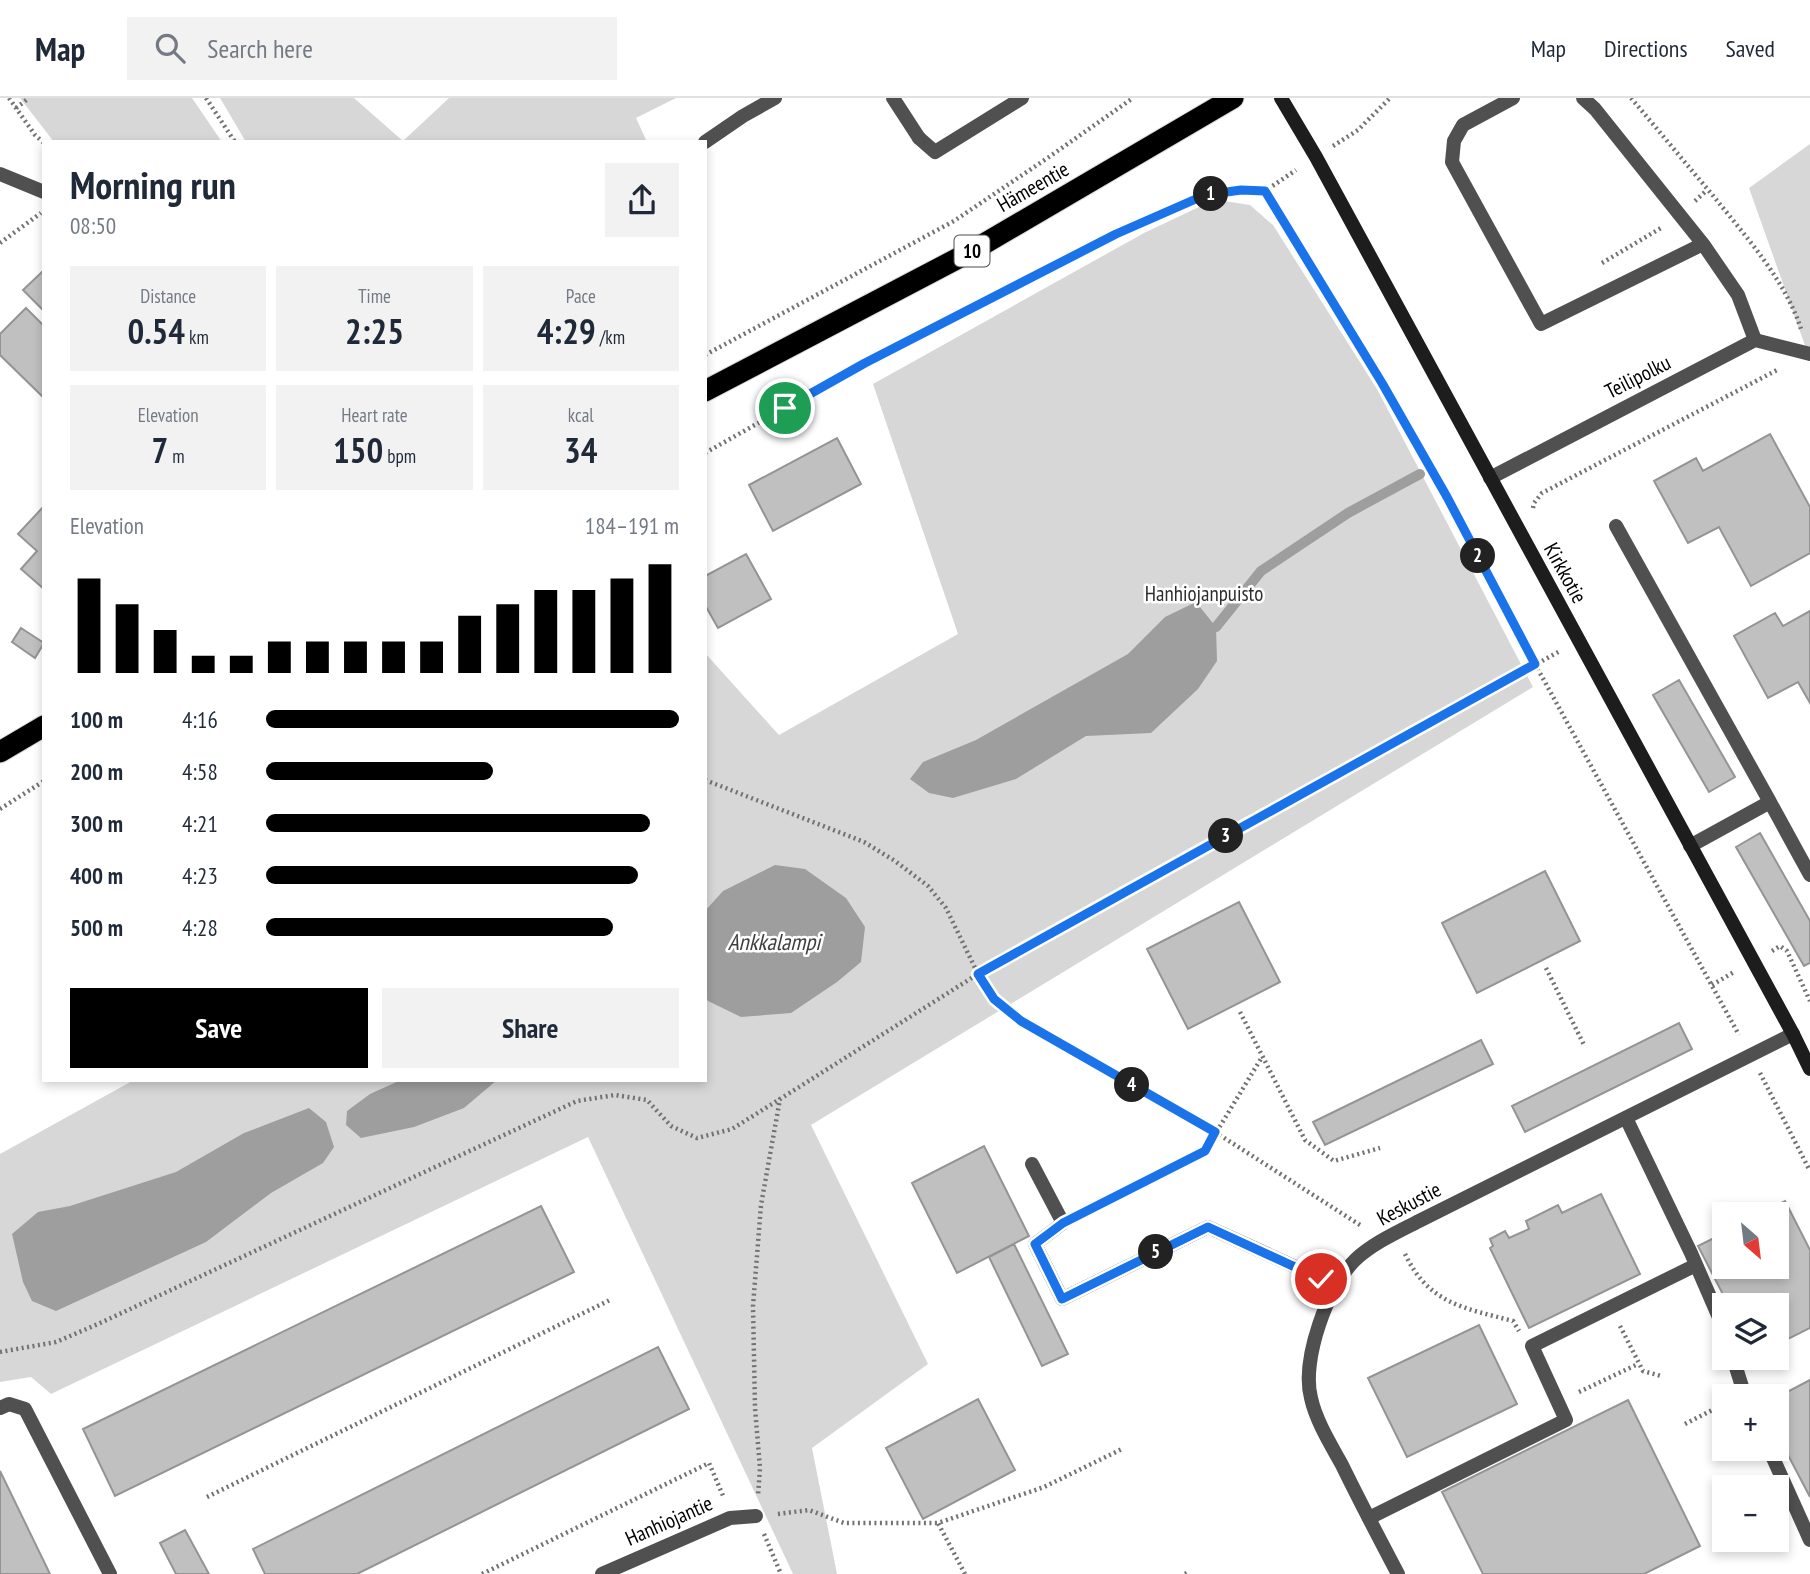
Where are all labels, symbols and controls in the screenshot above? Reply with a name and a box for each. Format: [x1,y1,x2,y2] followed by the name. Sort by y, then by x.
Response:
[127,17,617,80] search box
[35,27,85,70] text: Map
[151,29,189,67] icon: search
[207,32,313,65] text: Search here
[1531,33,1566,64] text: Map
[1604,33,1688,64] text: Directions
[1726,33,1775,64] text: Saved
[992,155,1074,218] street label: Hämeentie
[70,160,236,209] text: Morning run
[605,163,679,237] button: share
[1194,176,1228,212] pin: 1
[1206,181,1215,205] text: 1
[70,211,116,240] text: 08:50
[954,236,990,266] road number: 10
[140,284,196,308] text: Distance
[358,284,391,308] text: Time
[566,284,596,308] text: Pace
[127,308,185,354] text: 0.54
[345,308,404,354] text: 2:25
[537,308,596,354] text: 4:29
[185,325,209,349] text: km
[596,325,625,349] text: /km
[1600,349,1675,405] street label: Teilipolku
[755,378,815,438] pin
[766,389,804,427] icon: arrive
[138,403,199,427] text: Elevation
[341,403,408,427] text: Heart rate
[568,403,594,427] text: kcal
[152,427,168,473] text: 7
[333,427,383,473] text: 150
[564,427,598,473] text: 34
[168,444,185,468] text: m
[383,444,416,468] text: bpm
[70,511,144,540] text: Elevation
[585,511,679,540] text: 184–191 m
[1460,538,1496,574] pin: 2
[1538,538,1593,608] street label: Kirkkotie
[1473,543,1482,567] text: 2
[1145,580,1263,607] park label: Hanhiojanpuisto
[70,705,123,734] text: 100 m
[182,705,218,734] text: 4:16
[70,757,123,786] text: 200 m
[182,757,218,786] text: 4:58
[70,809,123,838] text: 300 m
[182,809,218,838] text: 4:21
[1208,818,1244,854] pin: 3
[1221,823,1230,847] text: 3
[70,861,123,890] text: 400 m
[182,861,218,890] text: 4:23
[70,913,123,942] text: 500 m
[182,913,218,942] text: 4:28
[728,927,823,956] water label: Ankkalampi
[70,988,368,1068] button: Save
[382,988,679,1068] button: Share
[1114,1068,1150,1102] pin: 4
[1127,1072,1136,1096] text: 4
[1372,1176,1445,1232] street label: Keskustie
[1712,1202,1788,1279] north arrow
[1712,1202,1789,1552] map controls
[1138,1234,1174,1270] pin: 5
[1151,1239,1160,1263] text: 5
[1291,1249,1351,1309] pin
[1302,1260,1340,1298] icon: check
[1712,1293,1789,1370] button: layers
[1712,1384,1789,1461] button: +
[1712,1475,1789,1552] button: −
[621,1489,717,1552] street label: Hanhiojantie

